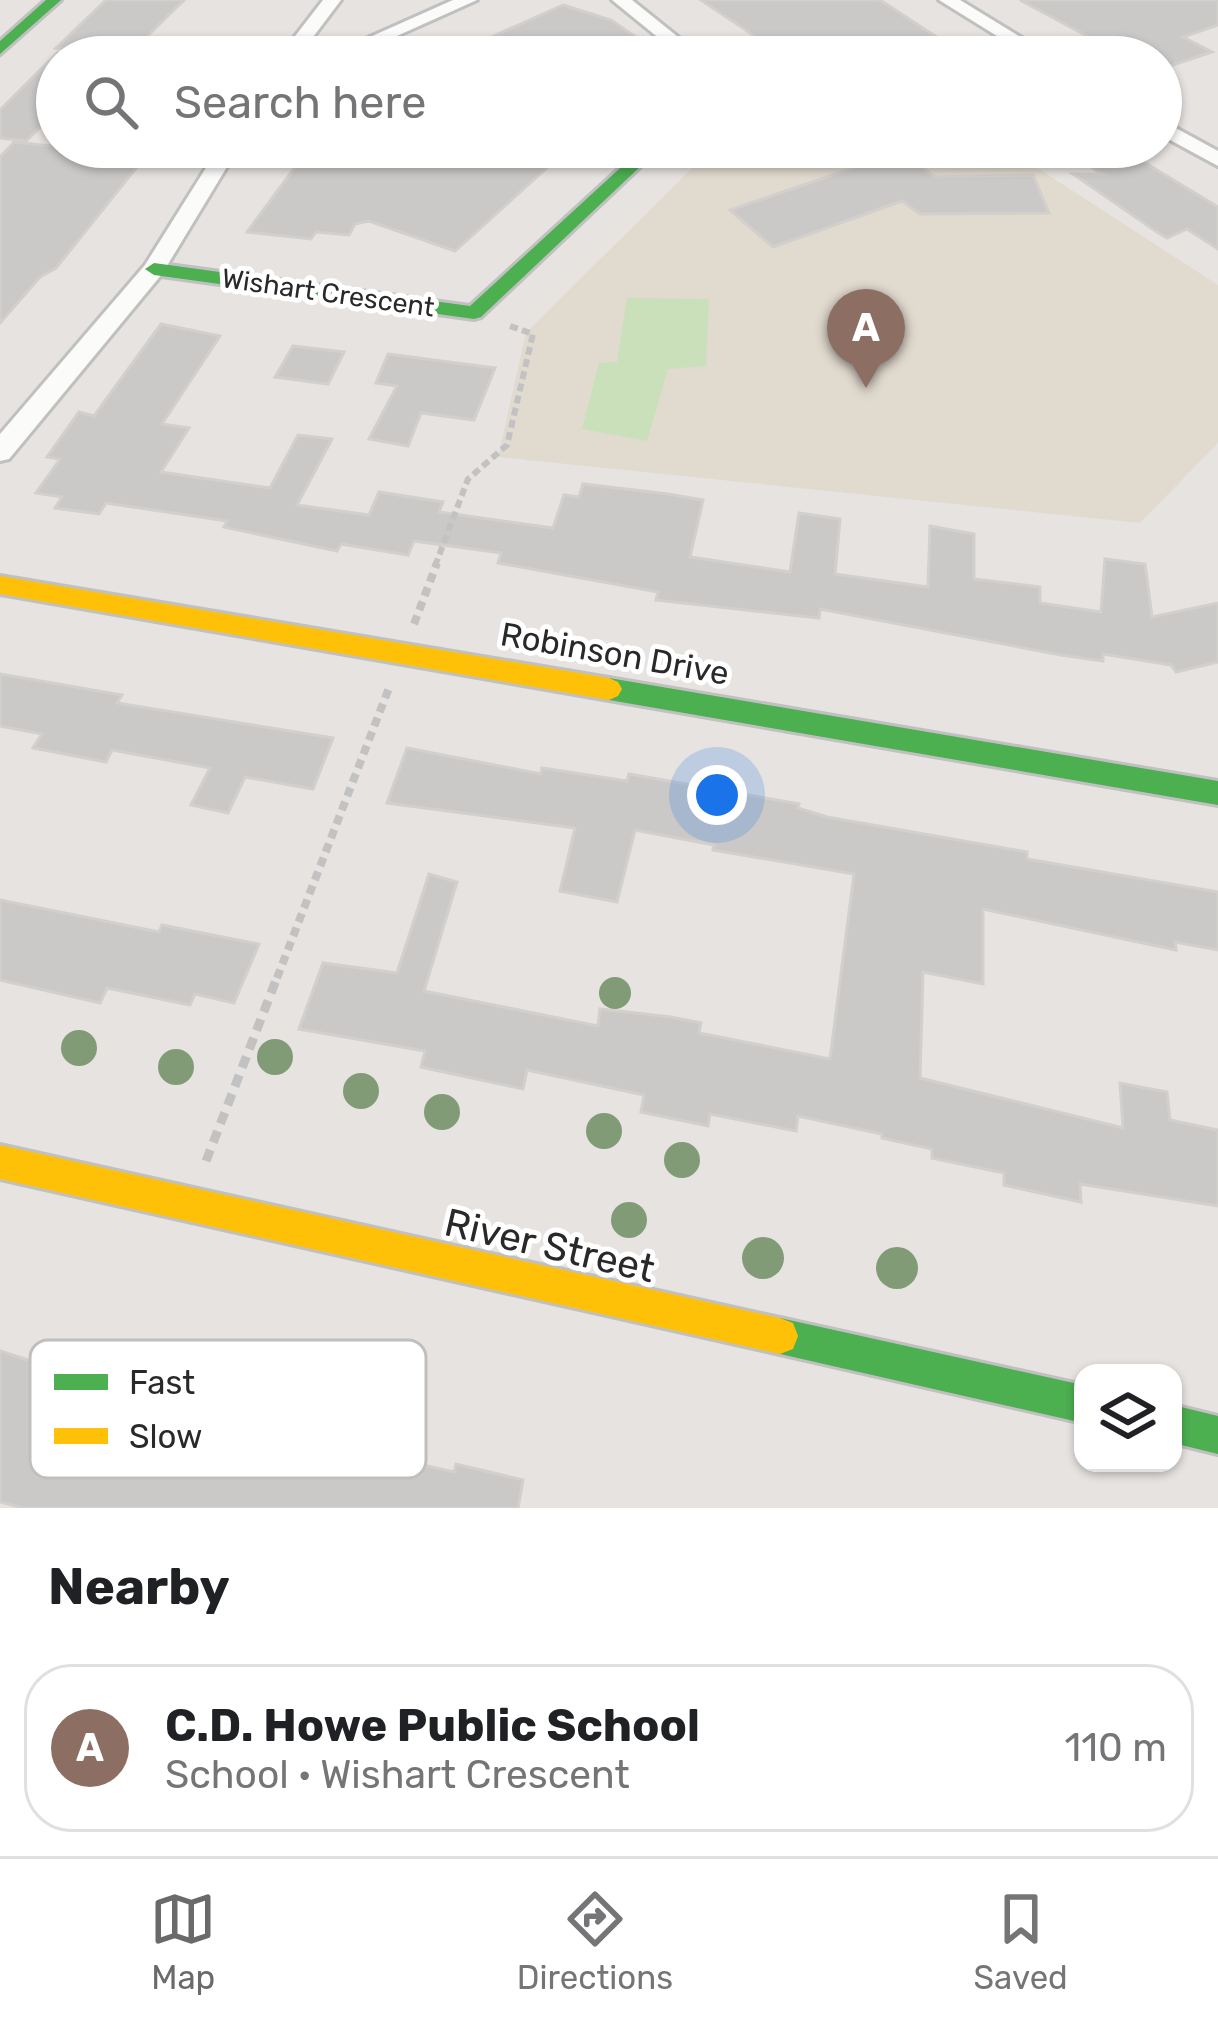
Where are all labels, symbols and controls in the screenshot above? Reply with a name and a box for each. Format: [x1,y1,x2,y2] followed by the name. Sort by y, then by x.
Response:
[36,36,1182,168] search box
[78,69,144,135] icon: search
[174,76,426,129] text: Search here
[220,262,436,324] street label: Wishart Crescent
[827,289,905,388] pin: A
[498,614,732,693] street label: Robinson Drive
[687,765,747,825] your location
[440,1199,659,1292] street label: River Street
[30,1340,426,1478] legend
[129,1363,195,1402] text: Fast
[1074,1364,1182,1472] map controls
[1074,1364,1182,1472] button: layers
[129,1417,203,1456] text: Slow
[48,1556,230,1617] text: Nearby
[165,1699,700,1752] text: C.D. Howe Public School
[76,1725,104,1771] text: A
[1065,1725,1167,1771] text: 110 m
[165,1752,630,1798] text: School · Wishart Crescent
[150,1886,216,1997] tab: Map
[517,1886,673,1997] tab: Directions
[974,1886,1068,1997] tab: Saved

